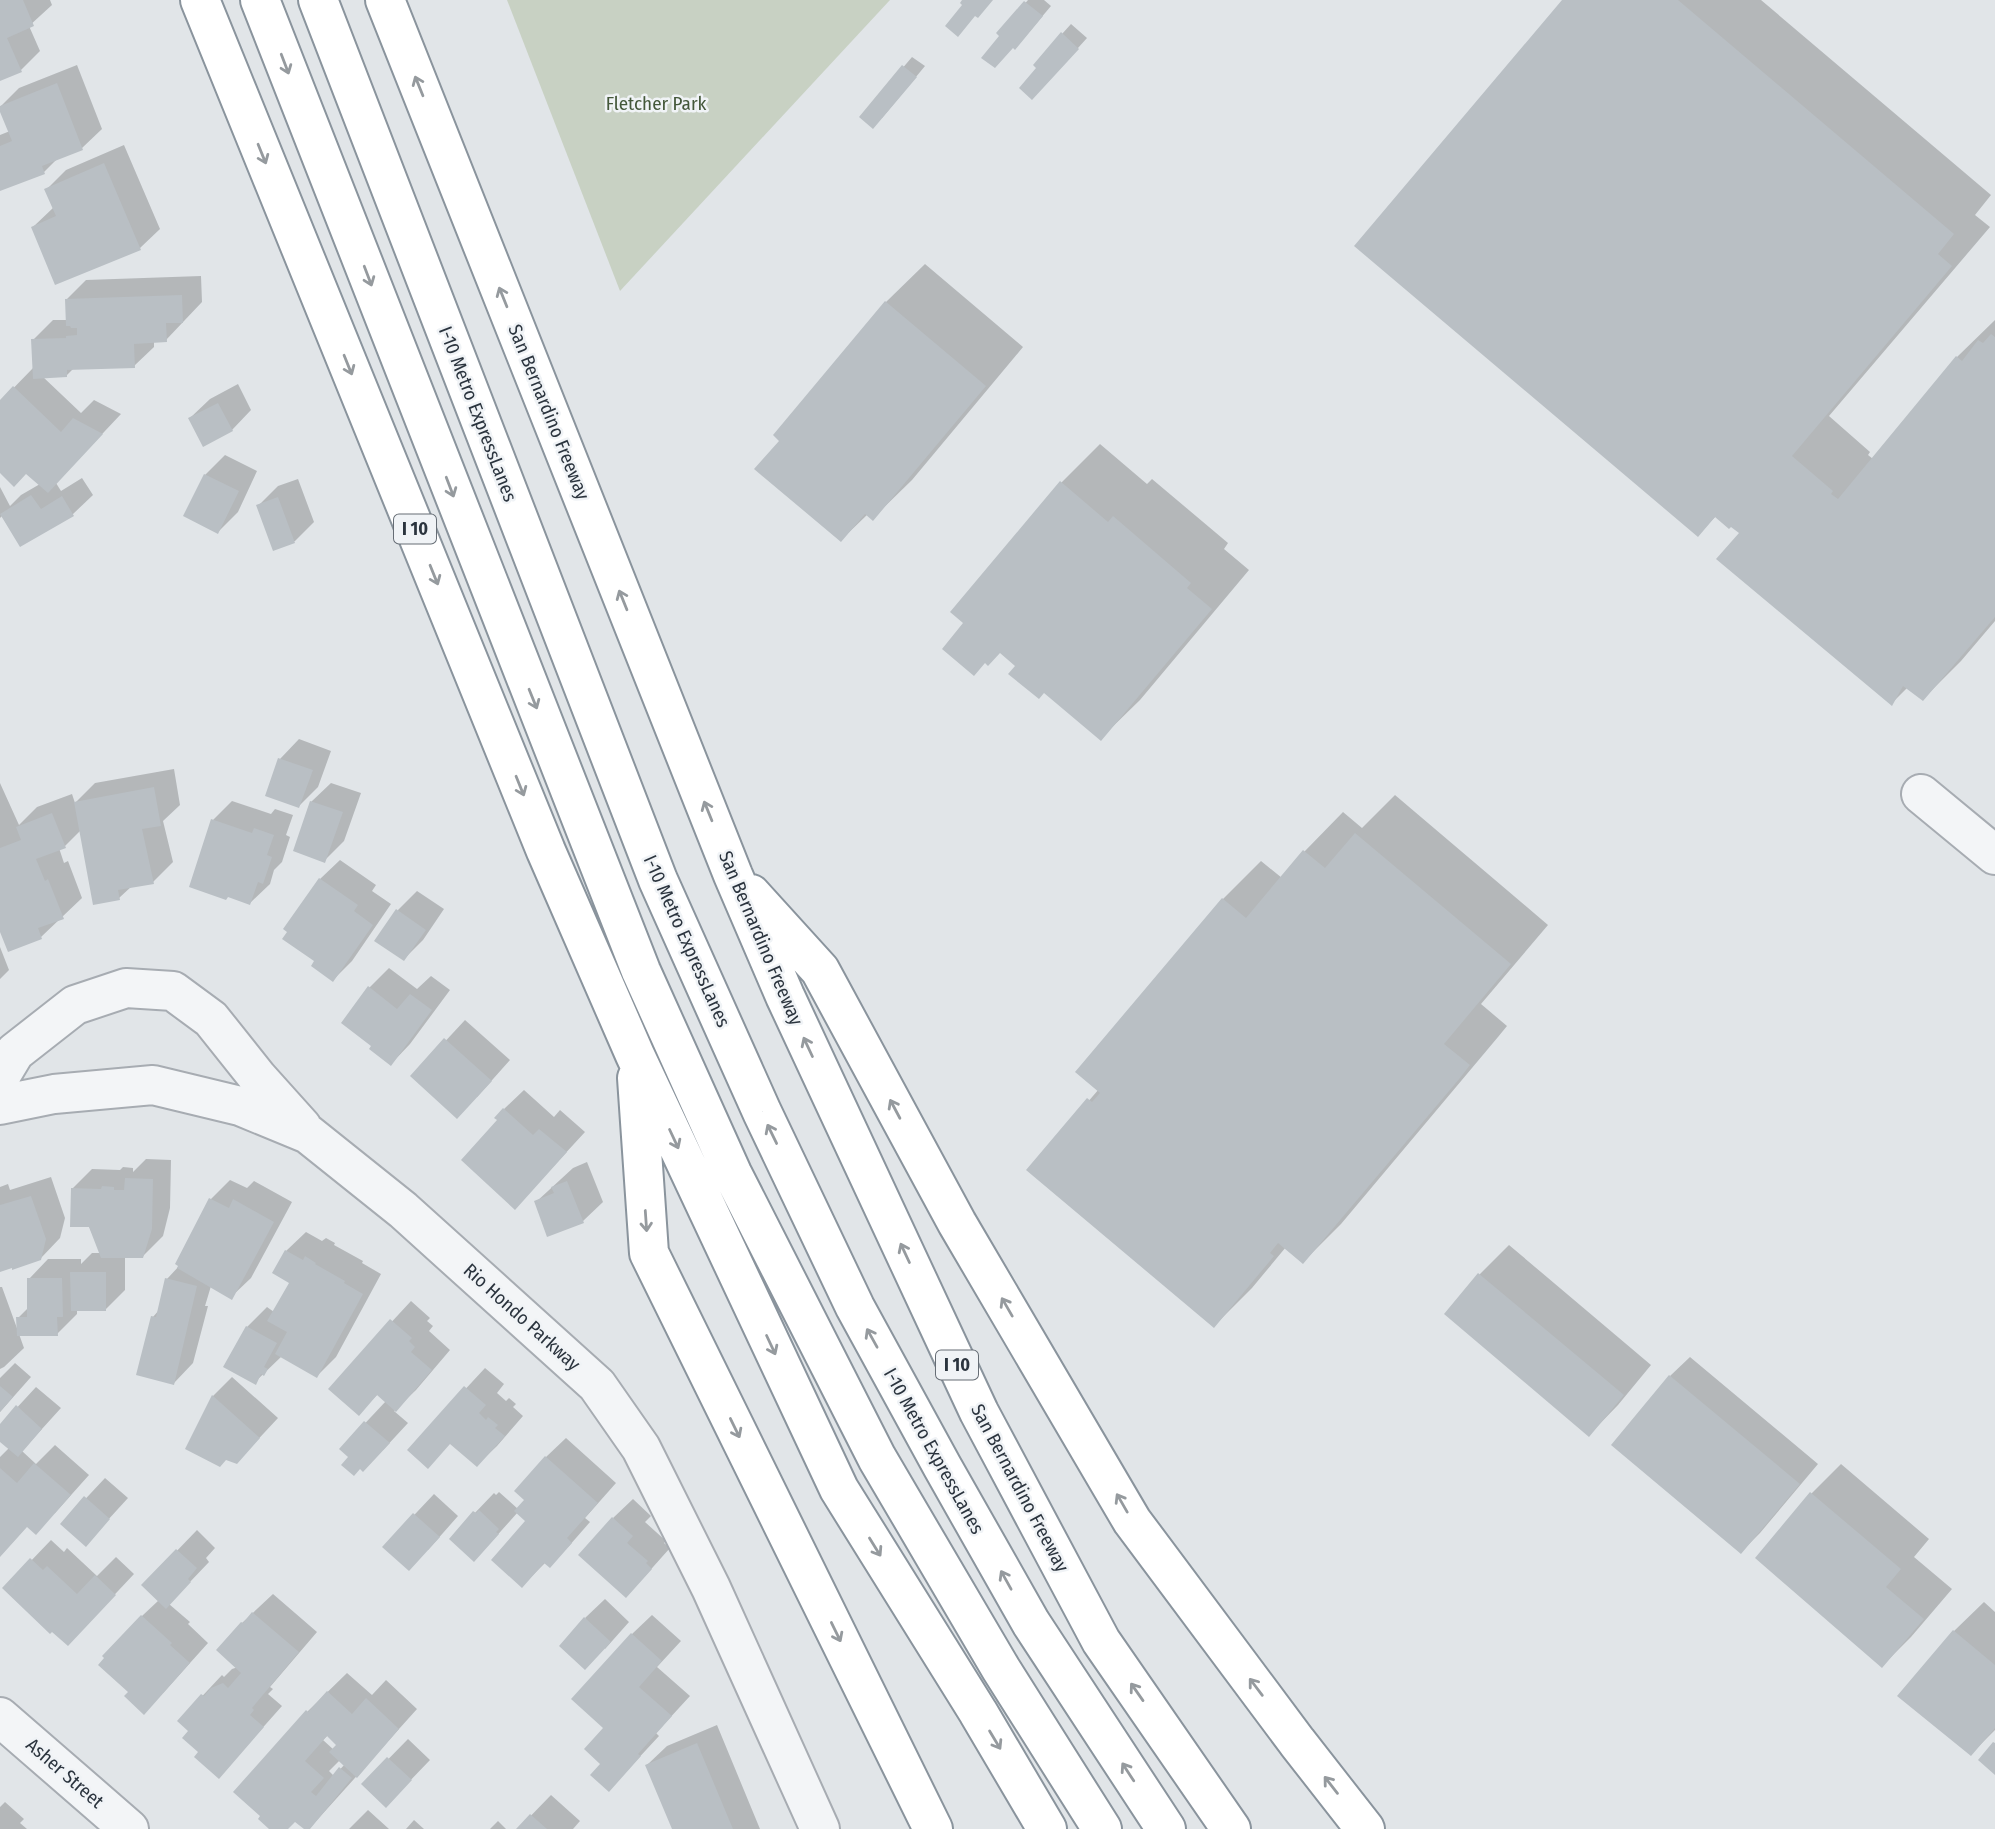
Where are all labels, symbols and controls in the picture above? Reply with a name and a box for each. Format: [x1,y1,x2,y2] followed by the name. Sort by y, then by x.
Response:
[279,52,292,74] one-way arrow
[411,76,424,97] one-way arrow
[606,92,707,115] park label: Fletcher Park
[257,143,270,164] one-way arrow
[362,264,375,286] one-way arrow
[496,287,509,309] one-way arrow
[503,321,595,503] street label: San Bernardino Freeway
[434,323,522,505] street label: I-10 Metro ExpressLanes
[343,353,356,375] one-way arrow
[445,476,458,498] one-way arrow
[394,514,436,544] road number: I 10
[428,564,441,586] one-way arrow
[616,589,629,611] one-way arrow
[528,688,541,710] one-way arrow
[514,775,527,796] one-way arrow
[700,801,713,823] one-way arrow
[714,848,808,1029] street label: San Bernardino Freeway
[639,851,735,1031] street label: I-10 Metro ExpressLanes
[801,1037,815,1058] one-way arrow
[888,1099,902,1119] one-way arrow
[765,1124,779,1145] one-way arrow
[668,1128,682,1149] one-way arrow
[640,1209,653,1232] one-way arrow
[898,1243,911,1265] one-way arrow
[459,1259,586,1376] street label: Rio Hondo Parkway
[999,1298,1013,1318] one-way arrow
[865,1328,878,1349] one-way arrow
[765,1334,778,1355] one-way arrow
[936,1350,978,1380] road number: I 10
[879,1364,989,1538] street label: I-10 Metro ExpressLanes
[966,1400,1074,1576] street label: San Bernardino Freeway
[729,1417,742,1438] one-way arrow
[1115,1494,1129,1514] one-way arrow
[867,1537,882,1556] one-way arrow
[999,1570,1012,1591] one-way arrow
[829,1621,843,1642] one-way arrow
[1248,1678,1263,1697] one-way arrow
[1130,1683,1144,1702] one-way arrow
[988,1730,1002,1750] one-way arrow
[21,1733,109,1813] street label: Asher Street
[1121,1763,1136,1782] one-way arrow
[1323,1777,1338,1795] one-way arrow

